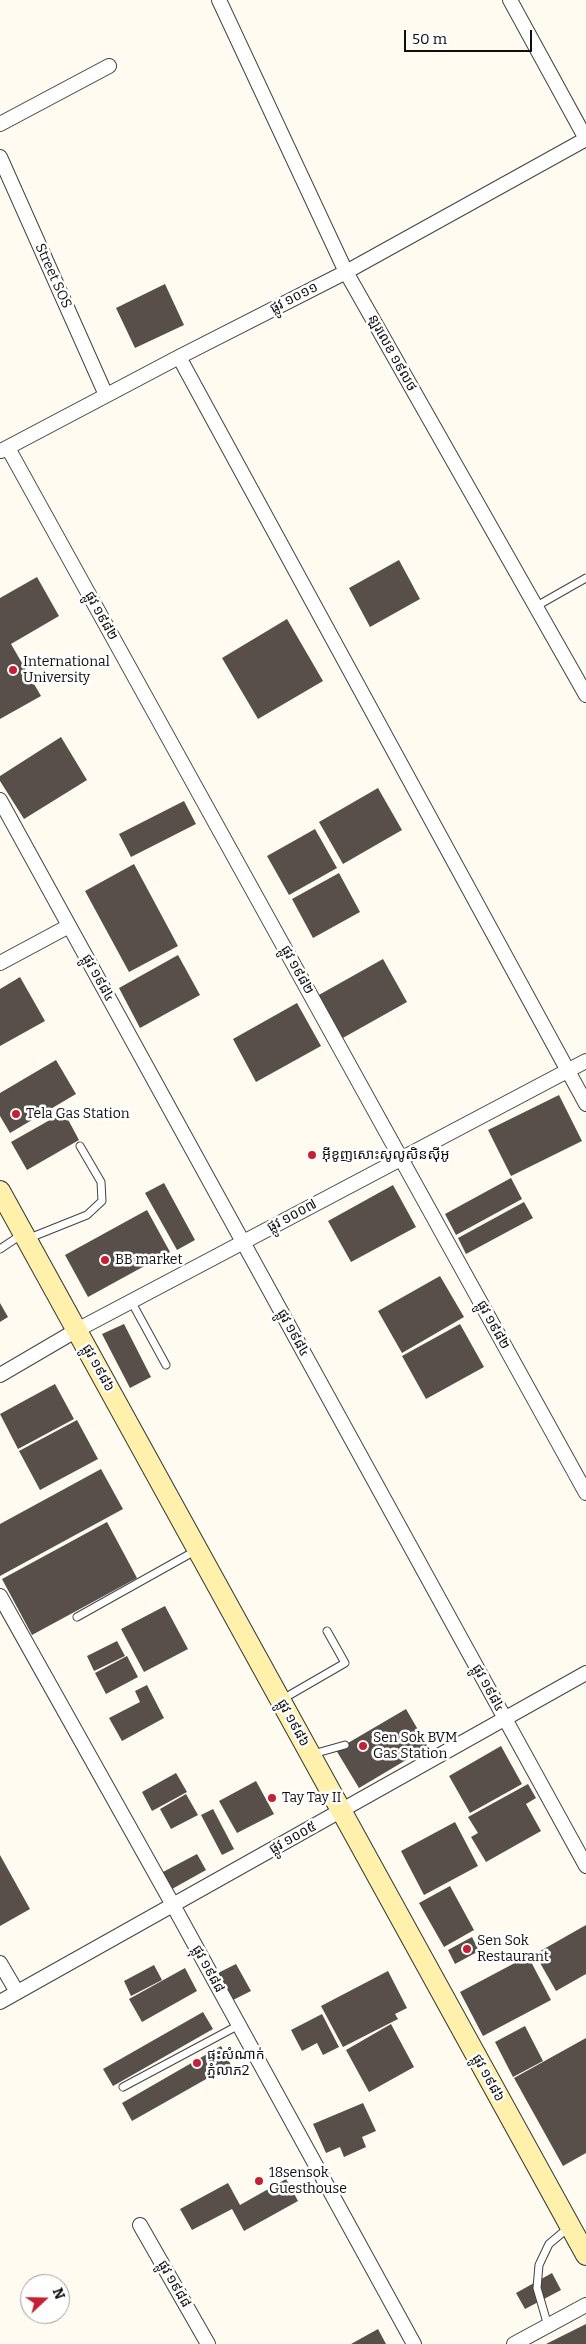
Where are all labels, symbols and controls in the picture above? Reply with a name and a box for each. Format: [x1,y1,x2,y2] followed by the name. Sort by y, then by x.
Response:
[406,20,534,52] scale bar
[412,30,447,48] text: 50 m
[31,241,75,311] street label: Street SOS
[267,279,321,317] street label: ផ្លូវ ១០១១
[364,312,420,394] street label: ន្ឡរលេខ ១៩លថ
[81,589,121,643] street label: ផ្លូវ ១៩៨២
[23,654,110,686] place label: International University
[7,664,19,676] marker: International University
[277,943,317,997] street label: ផ្លូវ ១៩៨២
[78,951,118,1005] street label: ផ្លូវ ១៩៨៤
[26,1106,130,1122] place label: Tela Gas Station
[10,1108,22,1120] marker: Tela Gas Station
[322,1147,449,1163] place label: អ៊ីខូញសោះសូលូសិនស៊ីអូ
[306,1149,318,1161] marker: អ៊ីខូញសោះសូលូសិនស៊ីអូ
[264,1196,320,1236] street label: ផ្លូវ ១០០៧
[115,1252,183,1268] place label: BB market
[99,1254,111,1266] marker: BB market
[473,1298,513,1352] street label: ផ្លូវ ១៩៨២
[273,1306,313,1360] street label: ផ្លូវ ១៩៨៤
[78,1341,118,1395] street label: ផ្លូវ ១៩៨៦
[468,1661,508,1715] street label: ផ្លូវ ១៩៨៤
[273,1696,313,1750] street label: ផ្លូវ ១៩៨៦
[373,1730,457,1762] place label: Sen Sok BVM Gas Station
[357,1740,369,1752] marker: Sen Sok BVM Gas Station
[282,1790,342,1806] place label: Tay Tay II
[266,1792,278,1804] marker: Tay Tay II
[266,1818,320,1858] street label: ផ្លូវ ១០០៥
[477,1933,549,1965] place label: Sen Sok Restaurant
[188,1942,228,1996] street label: ផ្លុវ ១៩៨៨
[461,1943,473,1955] marker: Sen Sok Restaurant
[207,2047,265,2080] place label: ផ្ទះសំណាក់ ភ្នំលាភ2
[468,2051,508,2105] street label: ផ្លូវ ១៩៨៦
[191,2057,203,2069] marker: ផ្ទះសំណាក់ ភ្នំលាភ2
[269,2165,347,2198] place label: 18sensok Guesthouse
[253,2175,265,2187] marker: 18sensok Guesthouse
[154,2257,194,2311] street label: ផ្លូវ ១៩៨៨
[20,2274,70,2324] north arrow
[49,2286,68,2302] text: N

